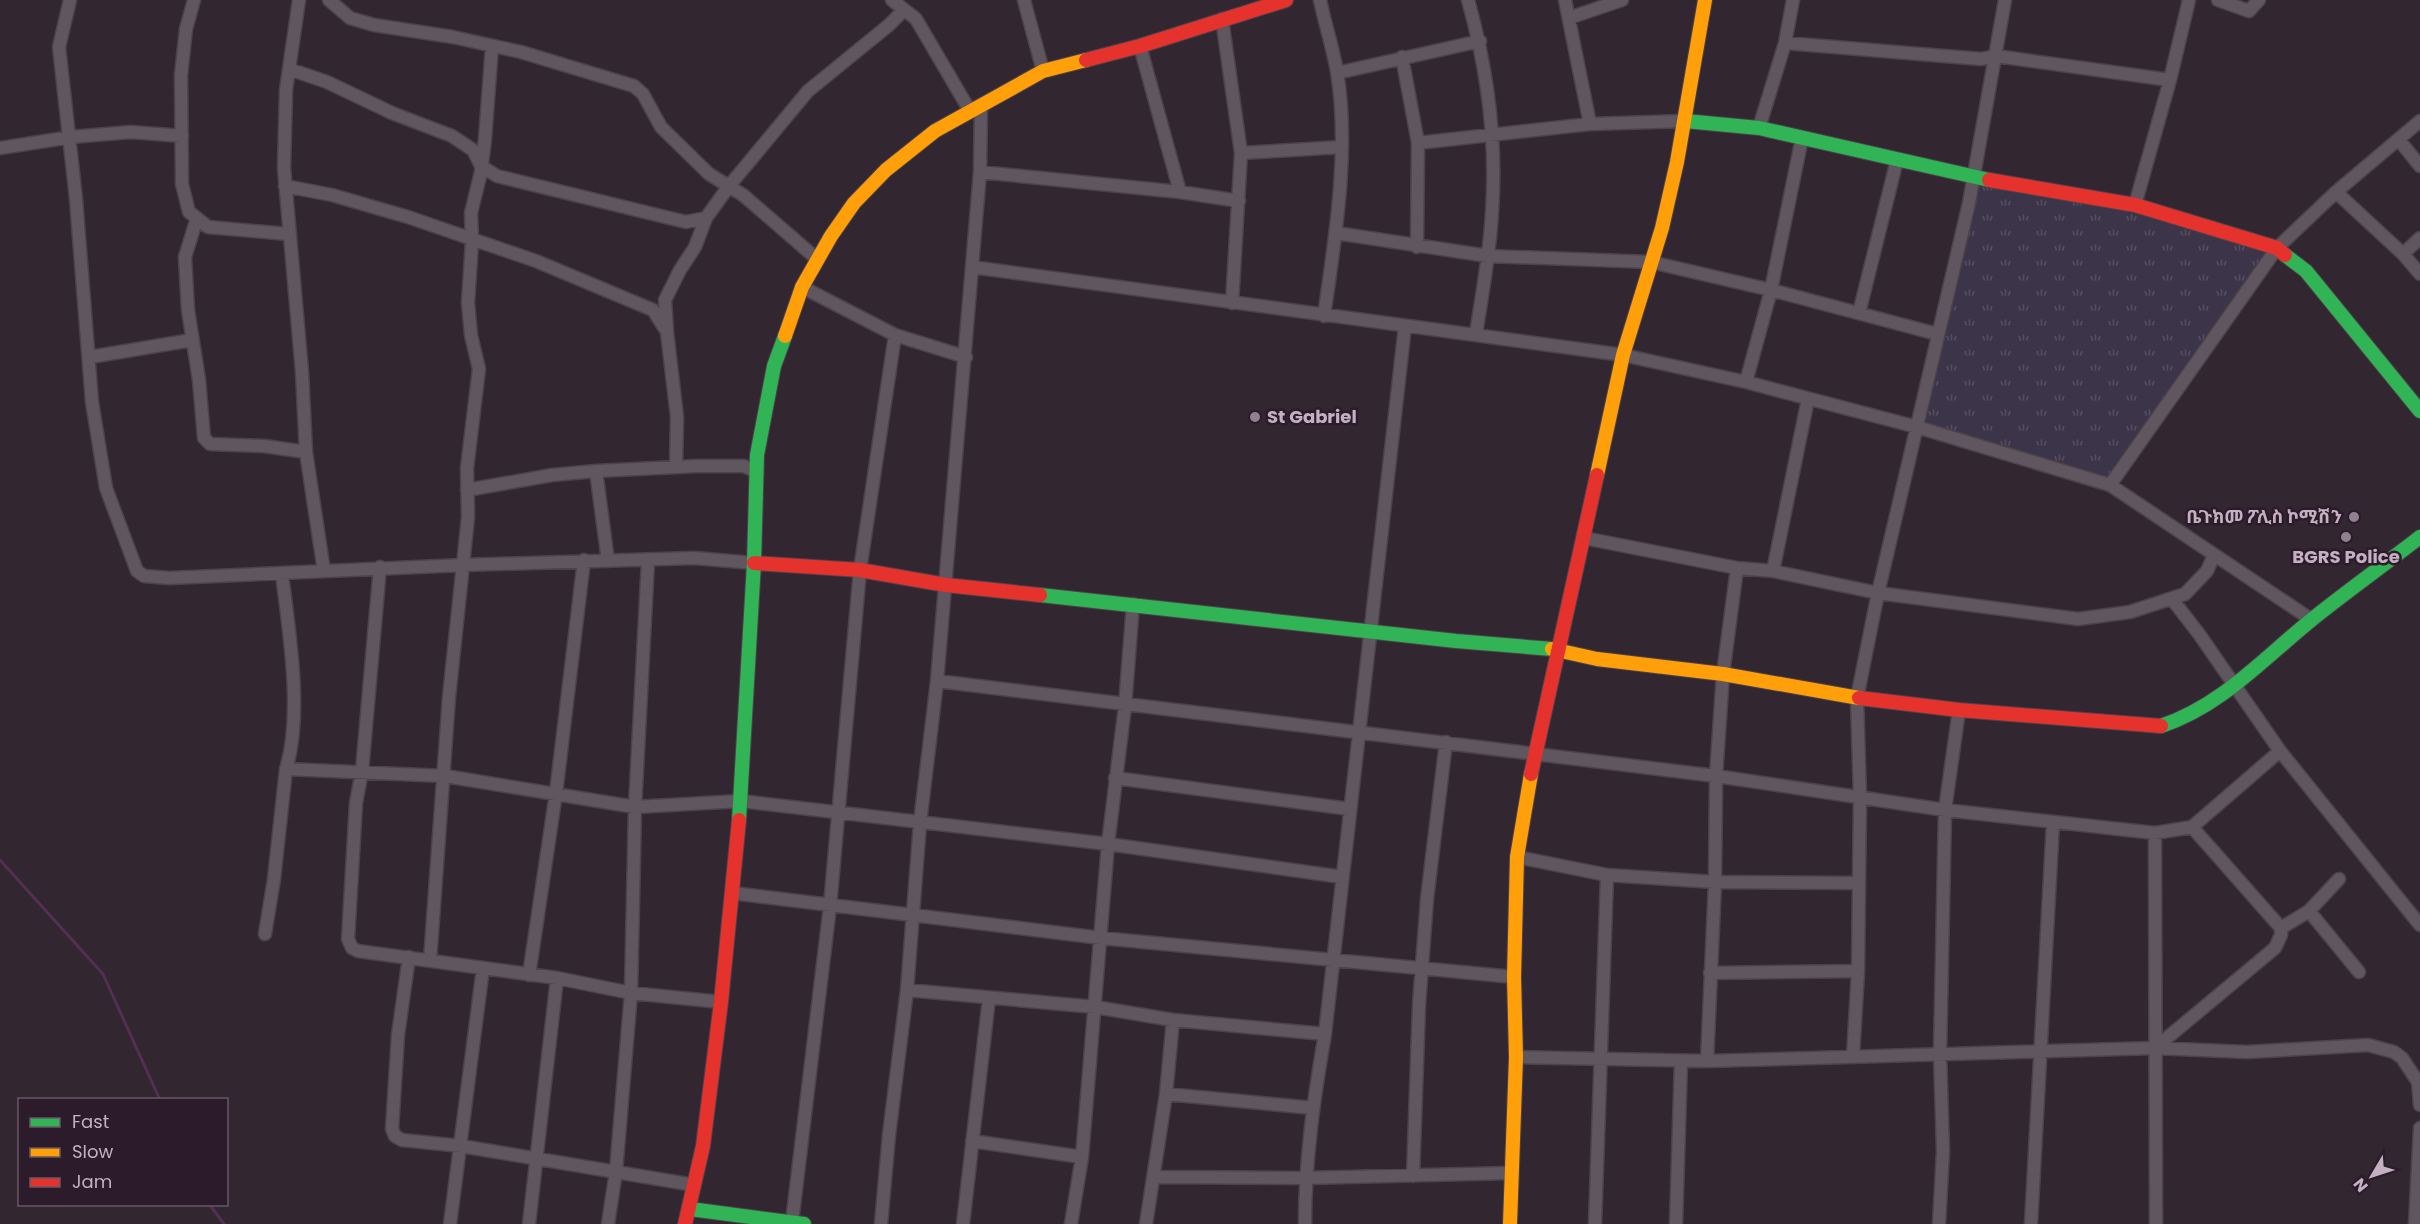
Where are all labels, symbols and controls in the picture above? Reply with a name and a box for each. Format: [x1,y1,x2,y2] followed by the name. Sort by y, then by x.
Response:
[1267,404,1357,429] place label: St Gabriel
[1248,410,1262,424] marker: St Gabriel
[2186,504,2342,529] place label: ቤጉክመ ፖሊስ ኮሚሽን
[2347,510,2361,524] marker: ቤጉክመ ፖሊስ ኮሚሽን
[2339,530,2353,544] marker: BGRS Police
[2292,544,2400,569] place label: BGRS Police
[18,1098,228,1206] legend
[72,1109,109,1134] text: Fast
[72,1139,114,1164] text: Slow
[2342,1146,2402,1206] north arrow
[72,1169,112,1194] text: Jam
[2348,1173,2373,1197] text: N

